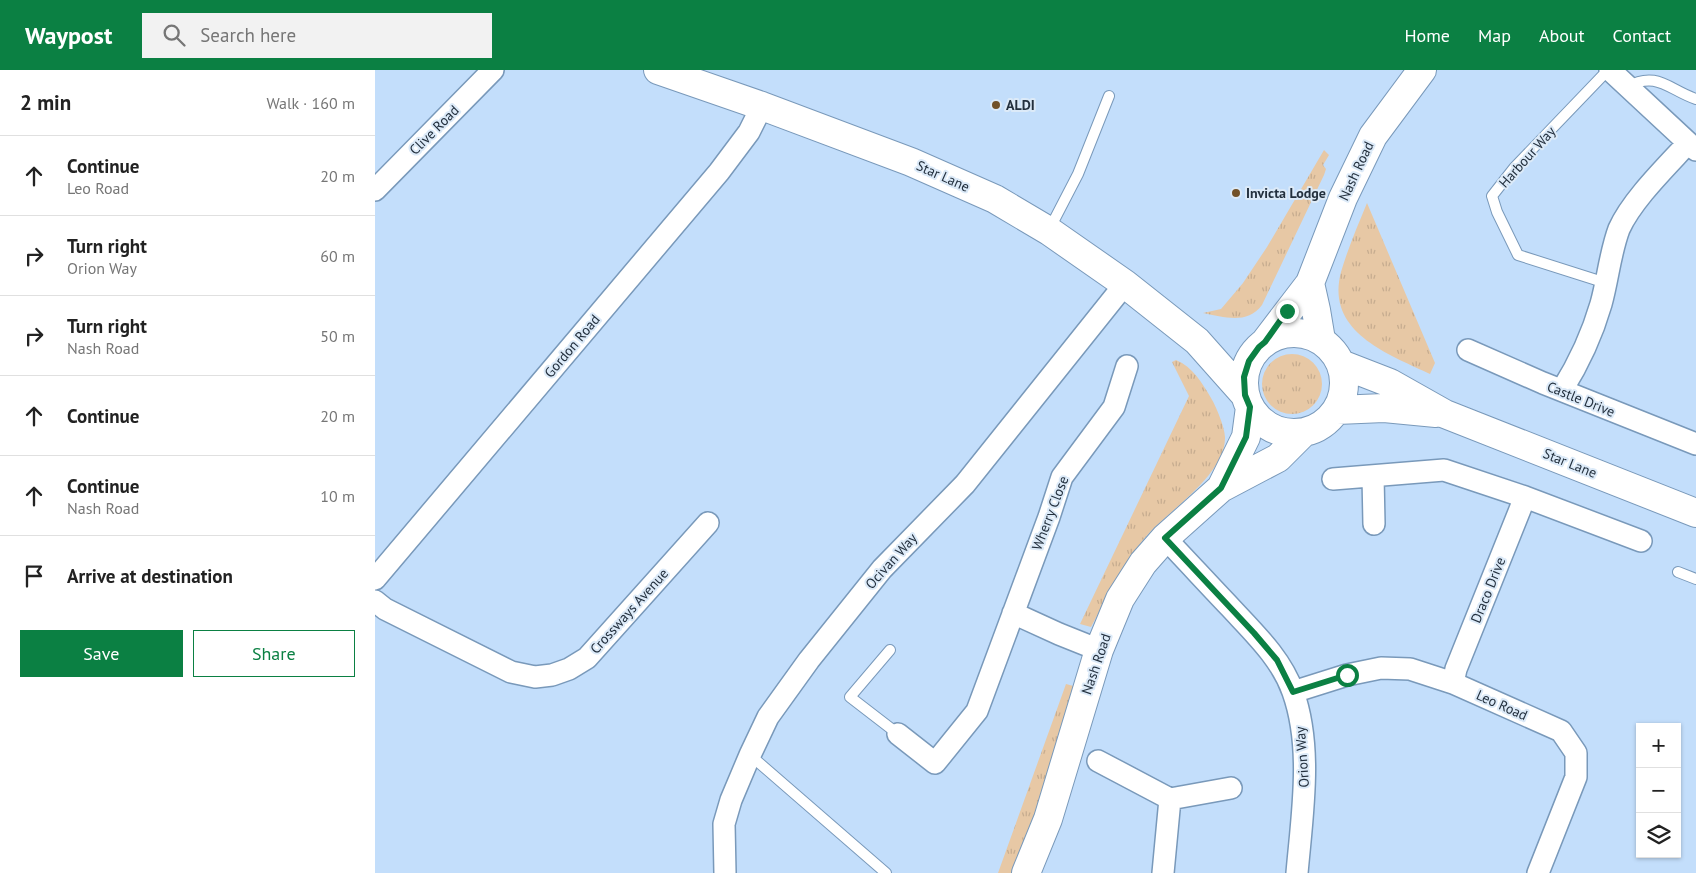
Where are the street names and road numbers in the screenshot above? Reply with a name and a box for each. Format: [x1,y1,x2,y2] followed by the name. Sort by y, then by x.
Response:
[405,101,463,159] street label: Clive Road
[1495,122,1560,191] street label: Harbour Way
[1334,139,1378,203] street label: Nash Road
[914,156,972,196] street label: Star Lane
[540,311,604,381] street label: Gordon Road
[1544,377,1618,421] street label: Castle Drive
[1541,444,1599,482] street label: Star Lane
[1028,473,1072,553] street label: Wherry Close
[861,529,921,593] street label: Ocivan Way
[1467,554,1509,626] street label: Draco Drive
[586,565,672,657] street label: Crossways Avenue
[1077,631,1115,697] street label: Nash Road
[1474,686,1530,724] street label: Leo Road
[1291,725,1313,788] street label: Orion Way

